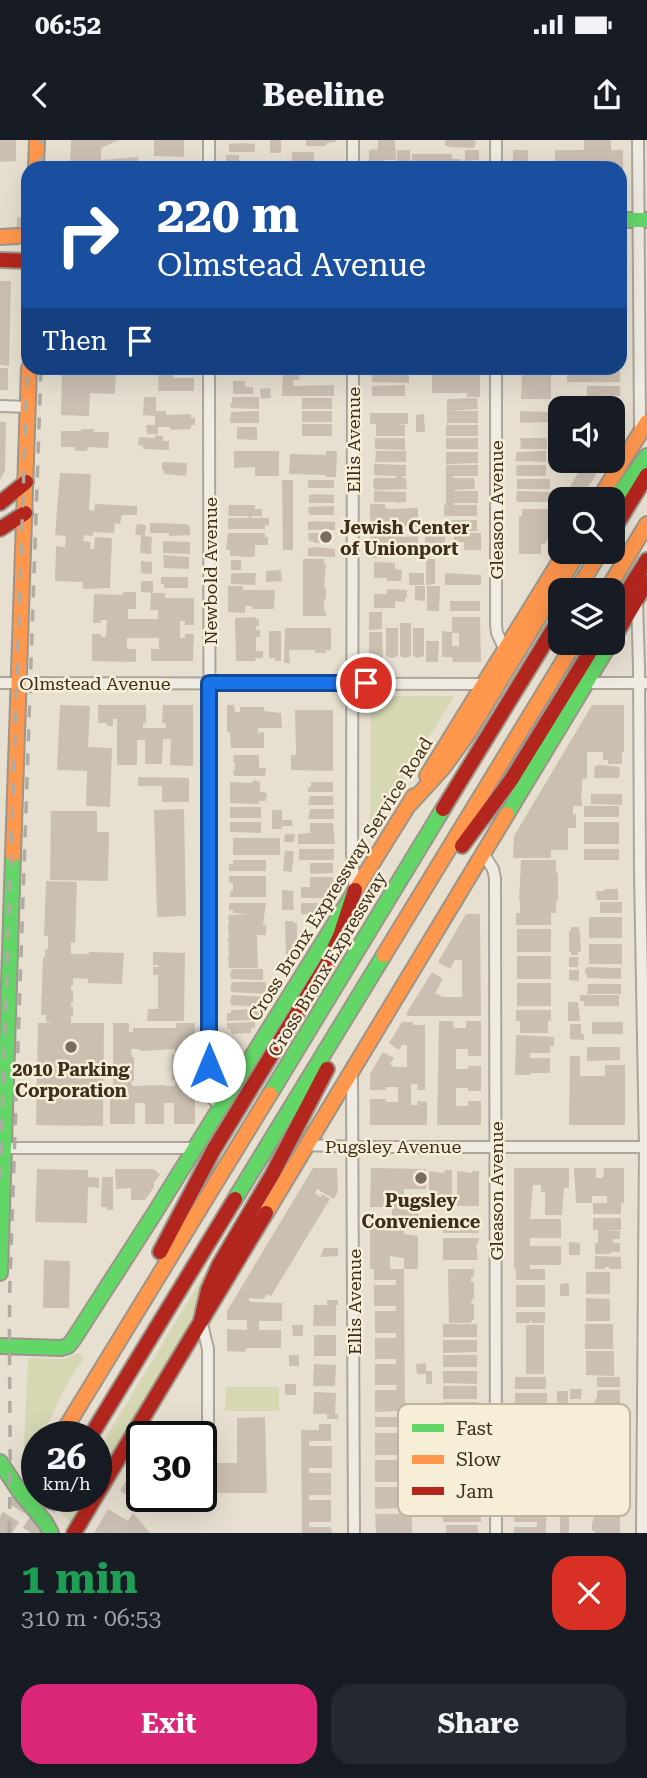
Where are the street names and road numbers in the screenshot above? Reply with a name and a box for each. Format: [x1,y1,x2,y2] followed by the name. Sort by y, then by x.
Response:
[343,387,364,493] street label: Ellis Avenue
[486,440,507,580] street label: Gleason Avenue
[200,497,221,645] street label: Newbold Avenue
[19,673,171,694] street label: Olmstead Avenue
[243,733,437,1025] street label: Cross Bronx Expressway Service Road
[263,868,391,1060] street label: Cross Bronx Expressway
[486,1121,507,1261] street label: Gleason Avenue
[325,1136,461,1157] street label: Pugsley Avenue
[344,1249,365,1355] street label: Ellis Avenue

